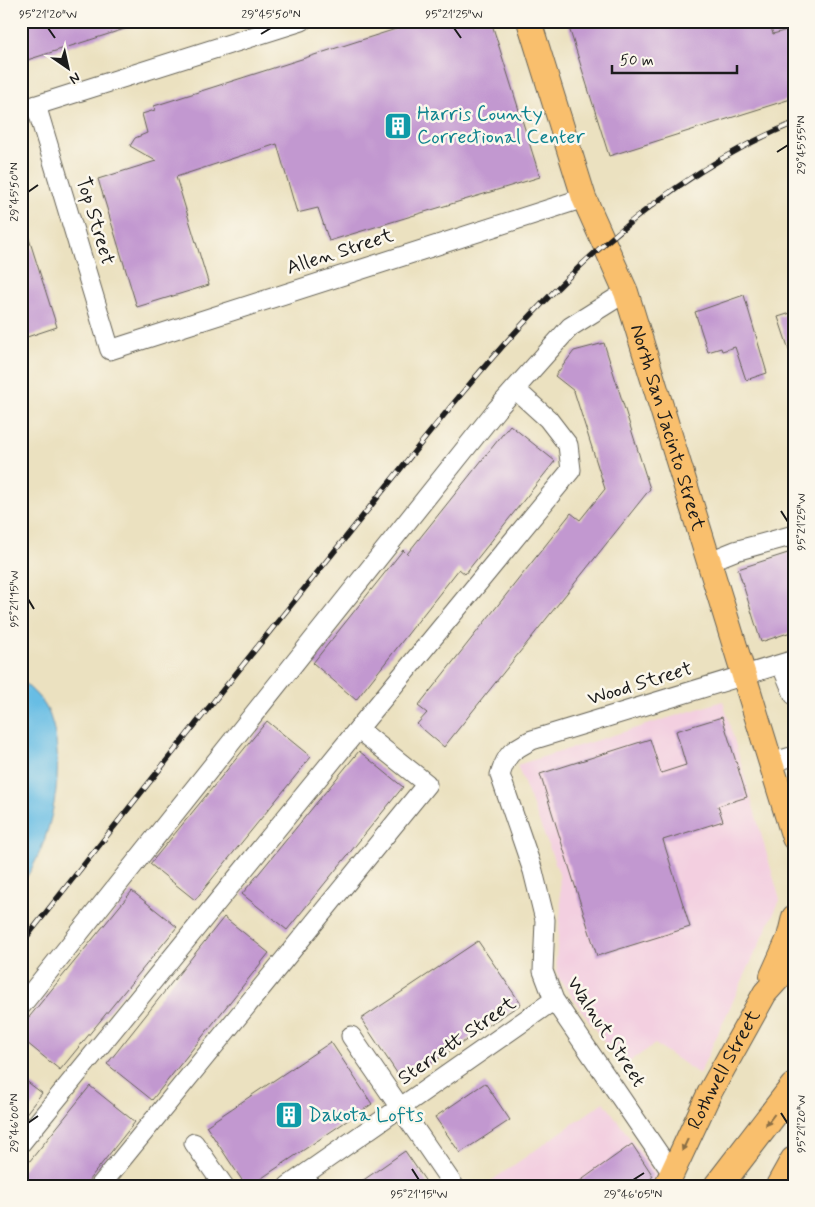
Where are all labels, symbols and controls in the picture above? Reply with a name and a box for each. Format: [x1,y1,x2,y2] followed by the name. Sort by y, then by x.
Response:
[19,7,77,23] text: 95°21'20"W
[241,7,301,23] text: 29°45'50"N
[425,7,483,23] text: 95°21'25"W
[42,42,92,92] north arrow
[612,42,738,74] scale bar
[620,51,654,71] text: 50 m
[66,68,84,88] text: N
[417,101,586,151] place label: Harris County Correctional Center
[383,111,413,141] building icon: Harris County Correctional Center
[794,116,810,174] text: 29°45'55"N
[7,162,23,222] text: 29°45'50"N
[69,174,121,268] street label: Top Street
[283,222,397,282] street label: Allen Street
[623,321,712,534] street label: North San Jacinto Street
[794,493,810,551] text: 95°21'25"W
[7,570,23,627] text: 95°21'15"W
[584,655,696,713] street label: Wood Street
[560,971,652,1093] street label: Walnut Street
[393,990,522,1092] street label: Sterrett Street
[681,1004,767,1134] street label: Rothwell Street
[7,1093,23,1153] text: 29°46'00"N
[794,1095,810,1153] text: 95°21'20"W
[274,1100,304,1130] building icon: Dakota Lofts
[308,1102,424,1129] place label: Dakota Lofts
[764,1113,775,1126] one-way arrow
[681,1138,689,1152] one-way arrow
[391,1187,448,1203] text: 95°21'15"W
[604,1187,662,1203] text: 29°46'05"N

